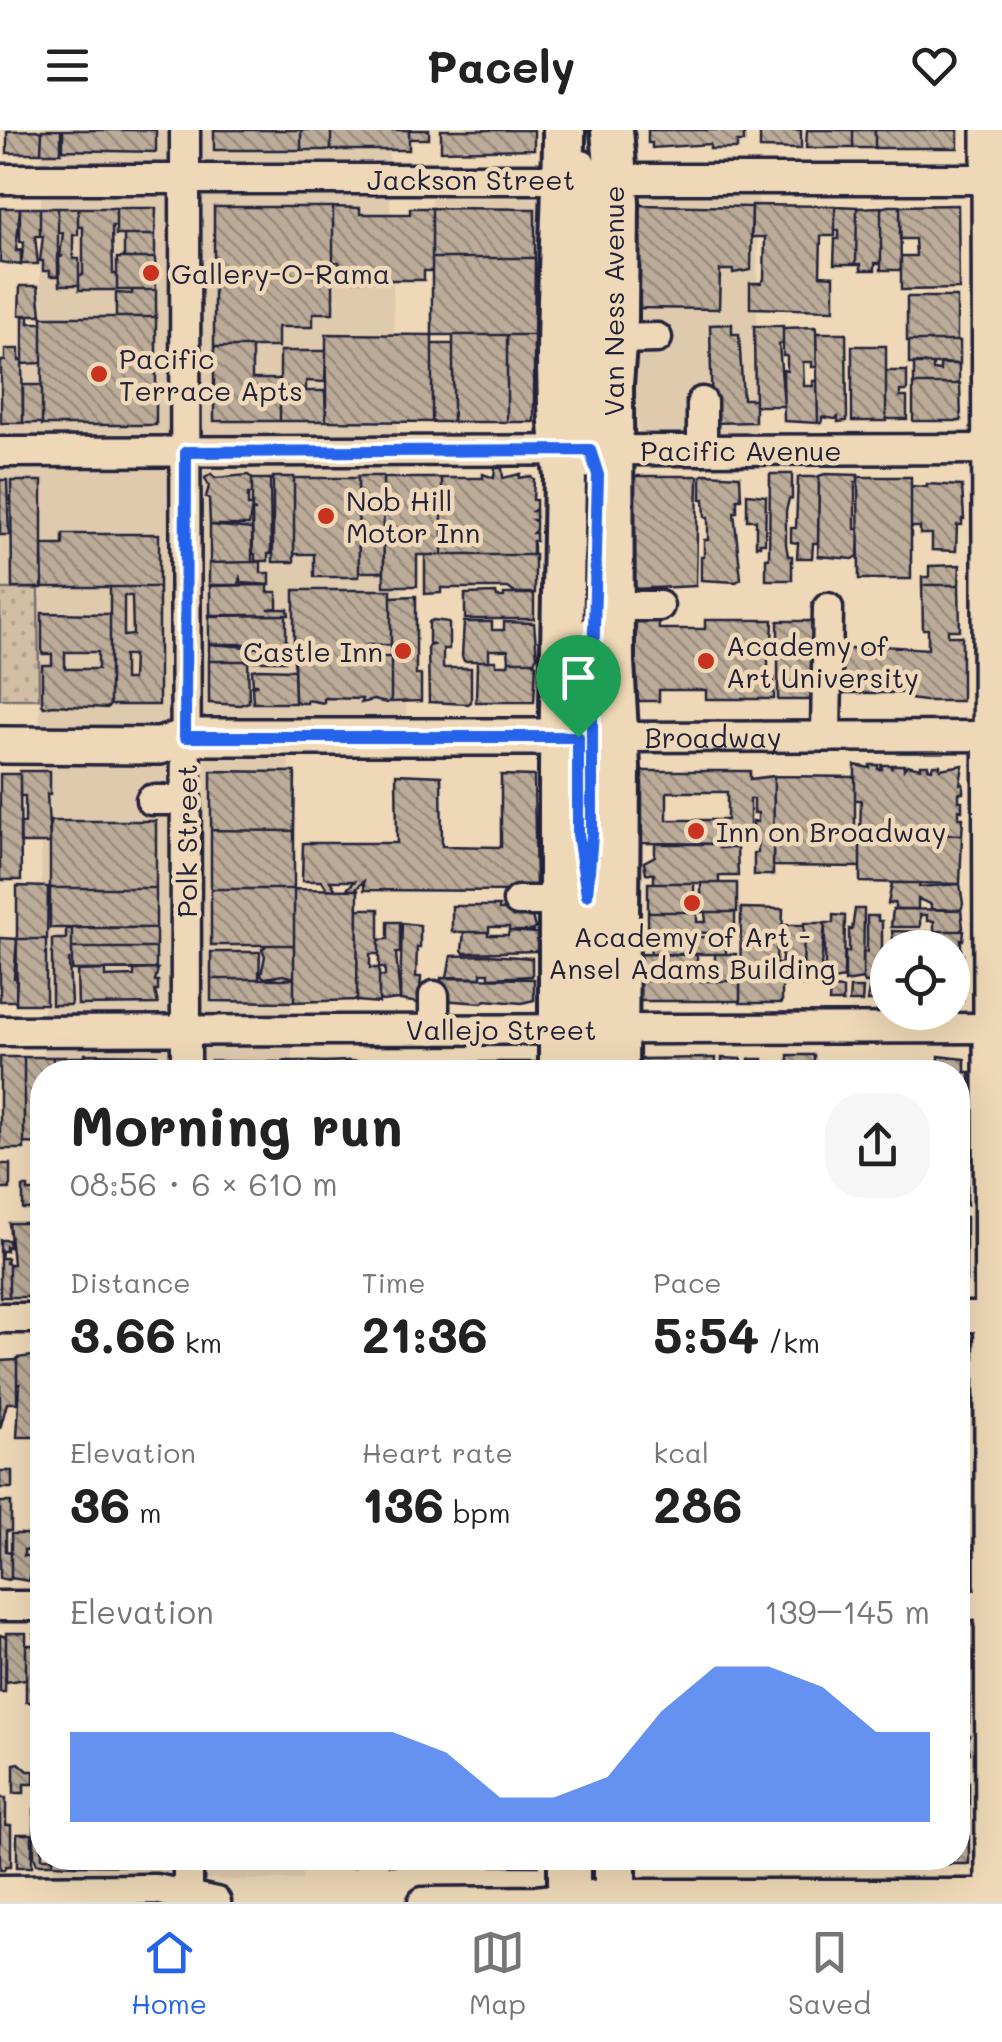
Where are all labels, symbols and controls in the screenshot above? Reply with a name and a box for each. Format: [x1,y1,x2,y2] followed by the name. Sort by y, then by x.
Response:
[427,36,575,94] text: Pacely
[40,38,95,93] icon: menu
[907,38,962,93] icon: heart
[367,161,575,197] street label: Jackson Street
[595,186,631,416] street label: Van Ness Avenue
[171,255,390,291] place label: Gallery-O-Rama
[140,262,162,284] marker: Gallery-O-Rama
[119,340,303,408] place label: Pacific Terrace Apts
[88,363,110,385] marker: Pacific Terrace Apts
[640,432,842,468] street label: Pacific Avenue
[346,482,480,550] place label: Nob Hill Motor Inn
[315,505,337,527] marker: Nob Hill Motor Inn
[726,627,919,695] place label: Academy of Art University
[243,633,383,669] place label: Castle Inn
[536,635,621,738] pin
[392,640,414,662] marker: Castle Inn
[551,650,606,705] icon: arrive
[695,650,717,672] marker: Academy of Art University
[644,719,782,755] street label: Broadway
[168,764,204,918] street label: Polk Street
[716,813,946,849] place label: Inn on Broadway
[685,820,707,842] marker: Inn on Broadway
[681,892,703,914] marker: Academy of Art - Ansel Adams Building
[548,918,836,986] place label: Academy of Art - Ansel Adams Building
[870,930,970,1030] map controls
[870,930,970,1030] button: locate
[406,1011,596,1047] street label: Vallejo Street
[70,1088,403,1160] text: Morning run
[825,1093,930,1198] button: share
[70,1162,338,1204] text: 08:56 · 6 × 610 m
[70,1264,191,1300] text: Distance
[362,1264,425,1300] text: Time
[653,1264,722,1300] text: Pace
[70,1300,176,1366] text: 3.66
[362,1300,488,1366] text: 21:36
[653,1300,759,1366] text: 5:54
[176,1324,222,1360] text: km
[759,1324,820,1360] text: /km
[70,1434,196,1470] text: Elevation
[362,1434,513,1470] text: Heart rate
[653,1434,709,1470] text: kcal
[70,1470,130,1536] text: 36
[362,1470,444,1536] text: 136
[653,1470,743,1536] text: 286
[130,1494,162,1530] text: m
[444,1494,510,1530] text: bpm
[70,1590,214,1632] text: Elevation
[764,1590,930,1632] text: 139–145 m
[131,1925,207,2021] tab: Home
[469,1925,526,2021] tab: Map
[788,1925,871,2021] tab: Saved

